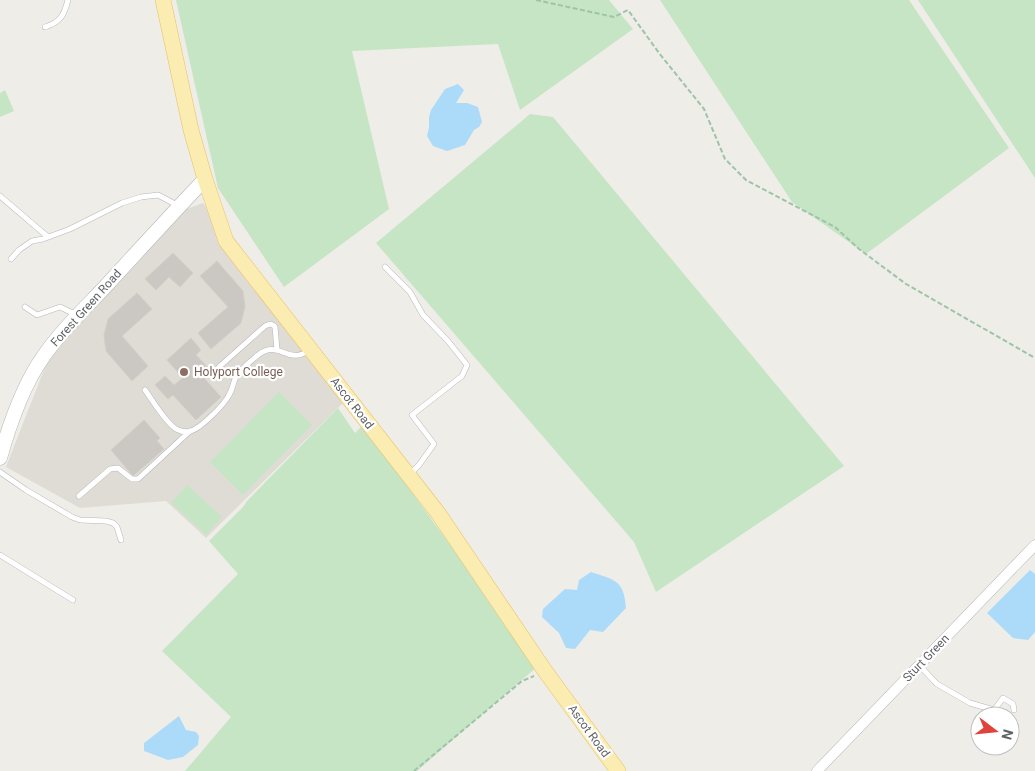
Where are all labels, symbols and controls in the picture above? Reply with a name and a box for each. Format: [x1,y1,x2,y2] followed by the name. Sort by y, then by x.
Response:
[48,267,124,349] street label: Forest Green Road
[194,365,283,379] place label: Holyport College
[178,366,190,378] marker: Holyport College
[328,374,376,432] street label: Ascot Road
[900,631,952,685] street label: Sturt Green
[565,702,613,760] street label: Ascot Road
[970,706,1020,756] north arrow
[998,728,1017,742] text: N

